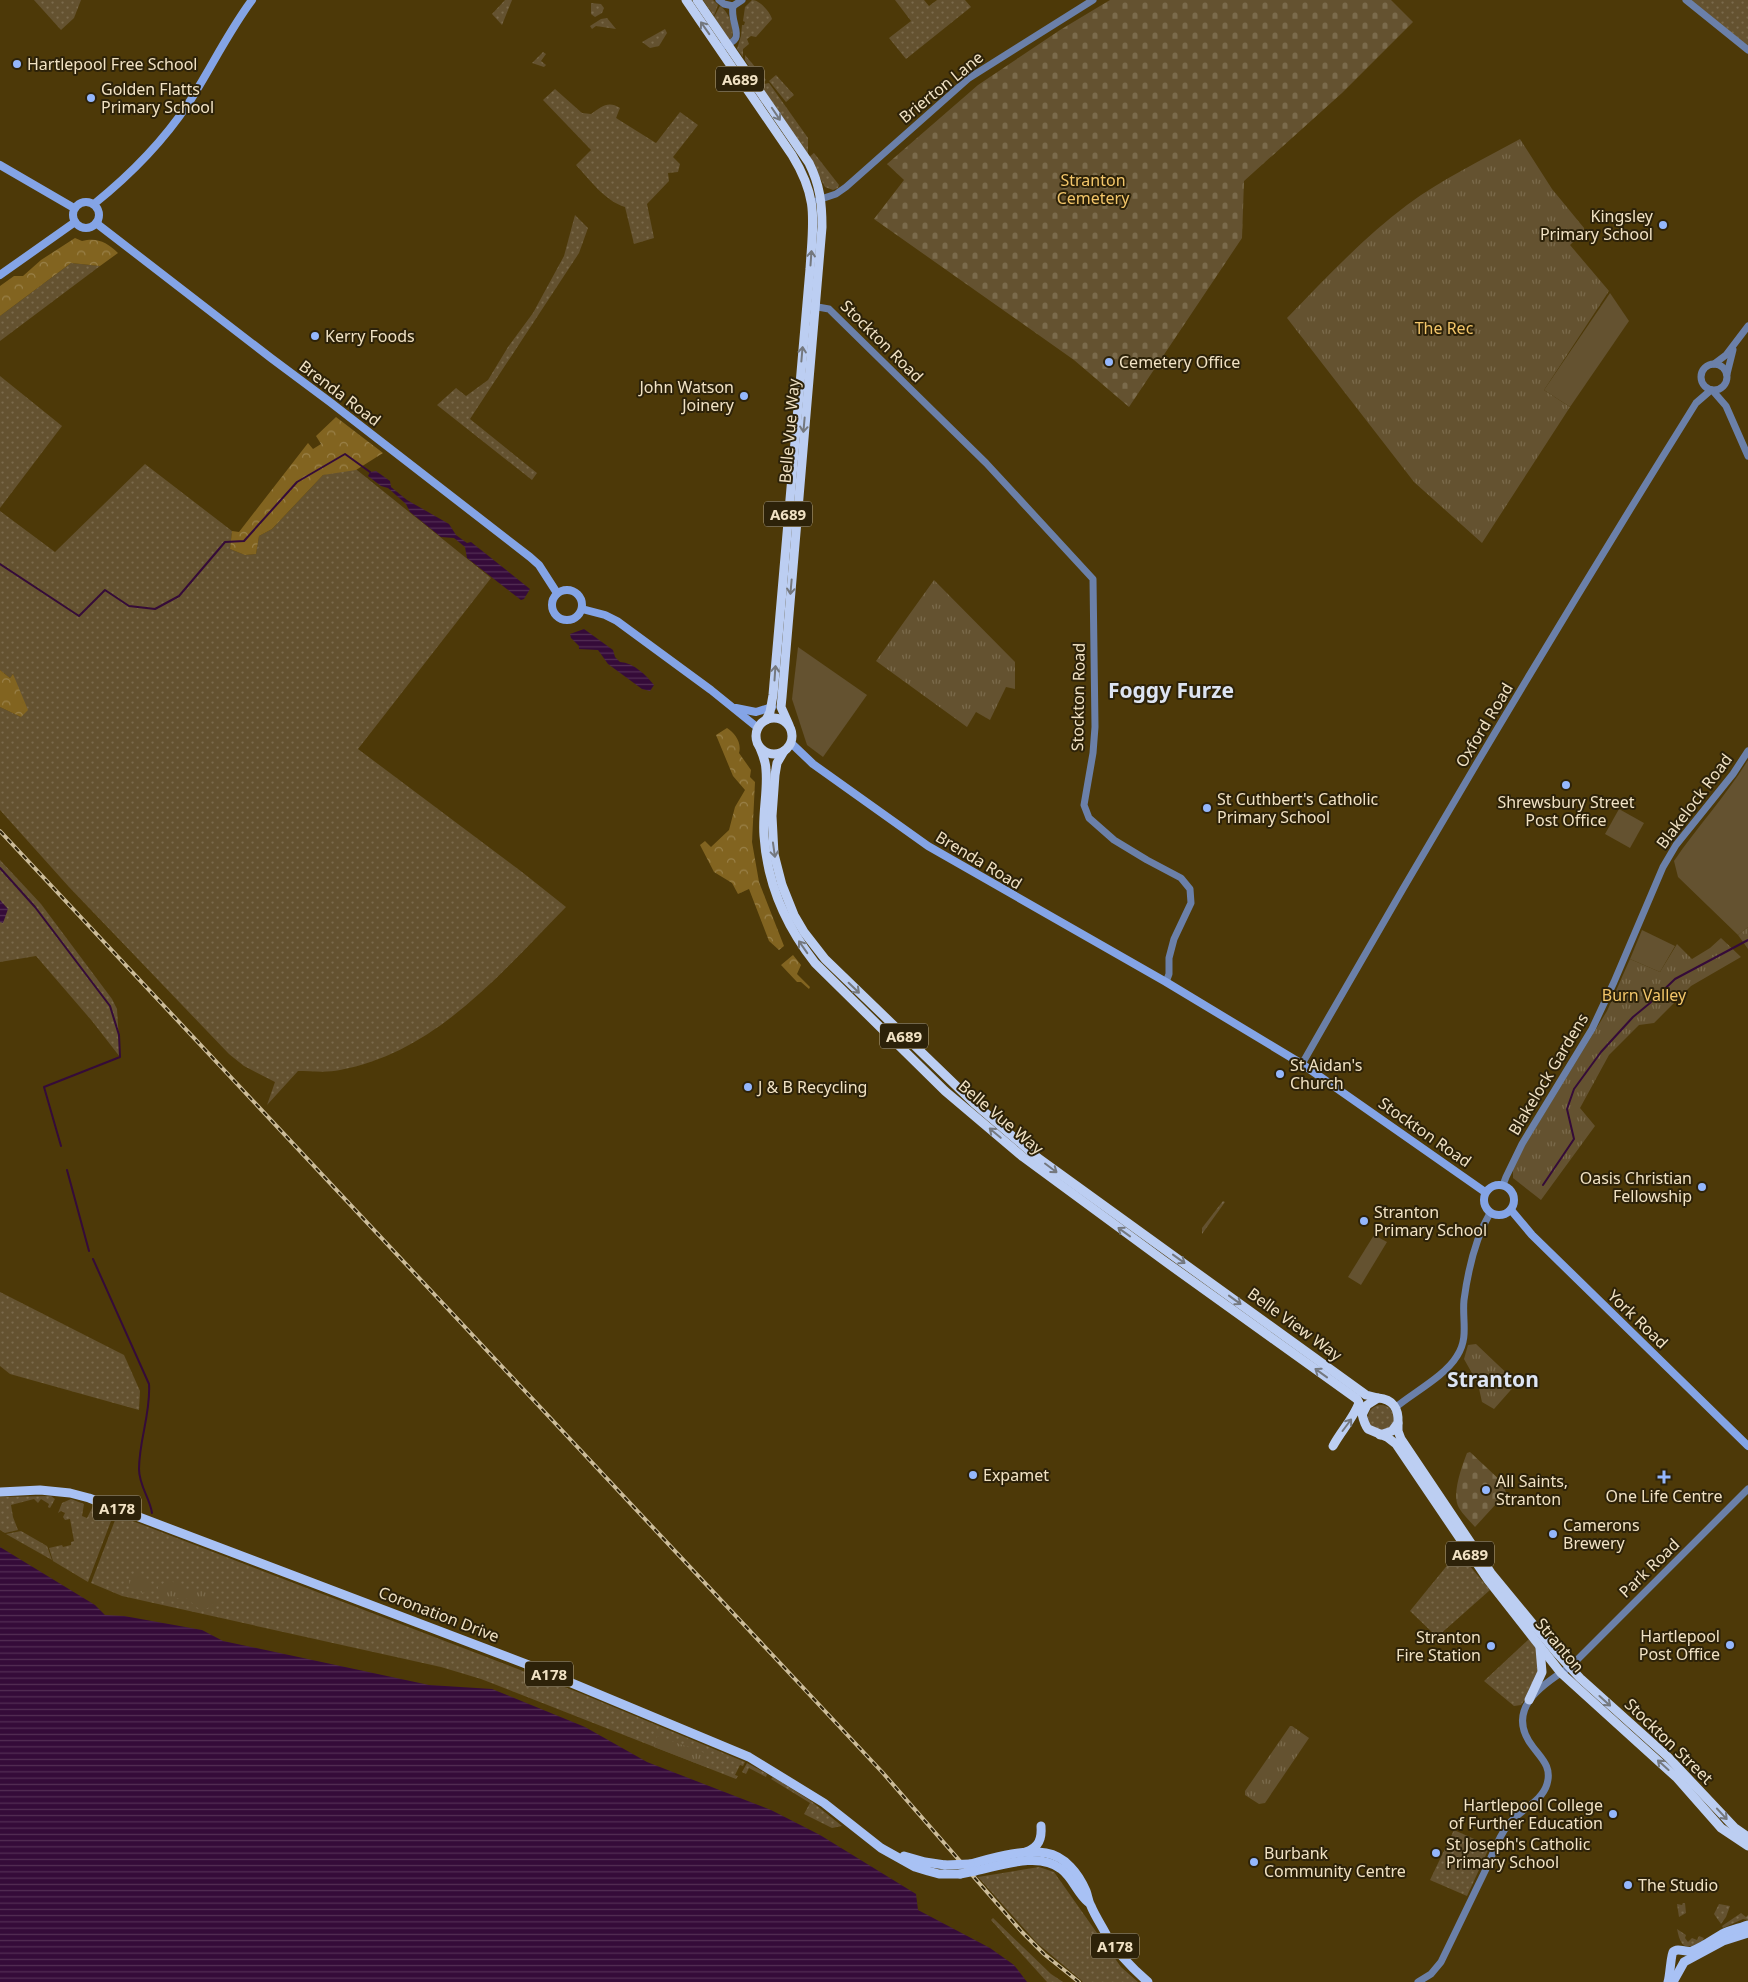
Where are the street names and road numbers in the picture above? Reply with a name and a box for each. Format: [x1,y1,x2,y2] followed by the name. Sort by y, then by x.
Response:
[894,46,988,128] street label: Brierton Lane
[716,66,764,92] road number: A689
[836,295,928,387] street label: Stockton Road
[295,355,385,431] street label: Brenda Road
[773,377,805,484] street label: Belle Vue Way
[764,502,812,526] road number: A689
[1066,643,1090,751] street label: Stockton Road
[1450,679,1518,771] street label: Oxford Road
[1651,749,1737,853] street label: Blakelock Road
[932,826,1026,894] street label: Brenda Road
[1503,1009,1593,1139] street label: Blakelock Gardens
[880,1024,928,1048] road number: A689
[954,1075,1049,1160] street label: Belle Vue Way
[1374,1092,1476,1172] street label: Stockton Road
[1243,1282,1347,1366] street label: Belle View Way
[1603,1285,1673,1353] street label: York Road
[93,1496,141,1520] road number: A178
[1614,1534,1684,1602] street label: Park Road
[1446,1542,1494,1566] road number: A689
[375,1581,503,1647] street label: Coronation Drive
[1531,1613,1589,1677] street label: Stranton
[525,1662,573,1686] road number: A178
[1620,1693,1718,1789] street label: Stockton Street
[1091,1934,1139,1958] road number: A178

